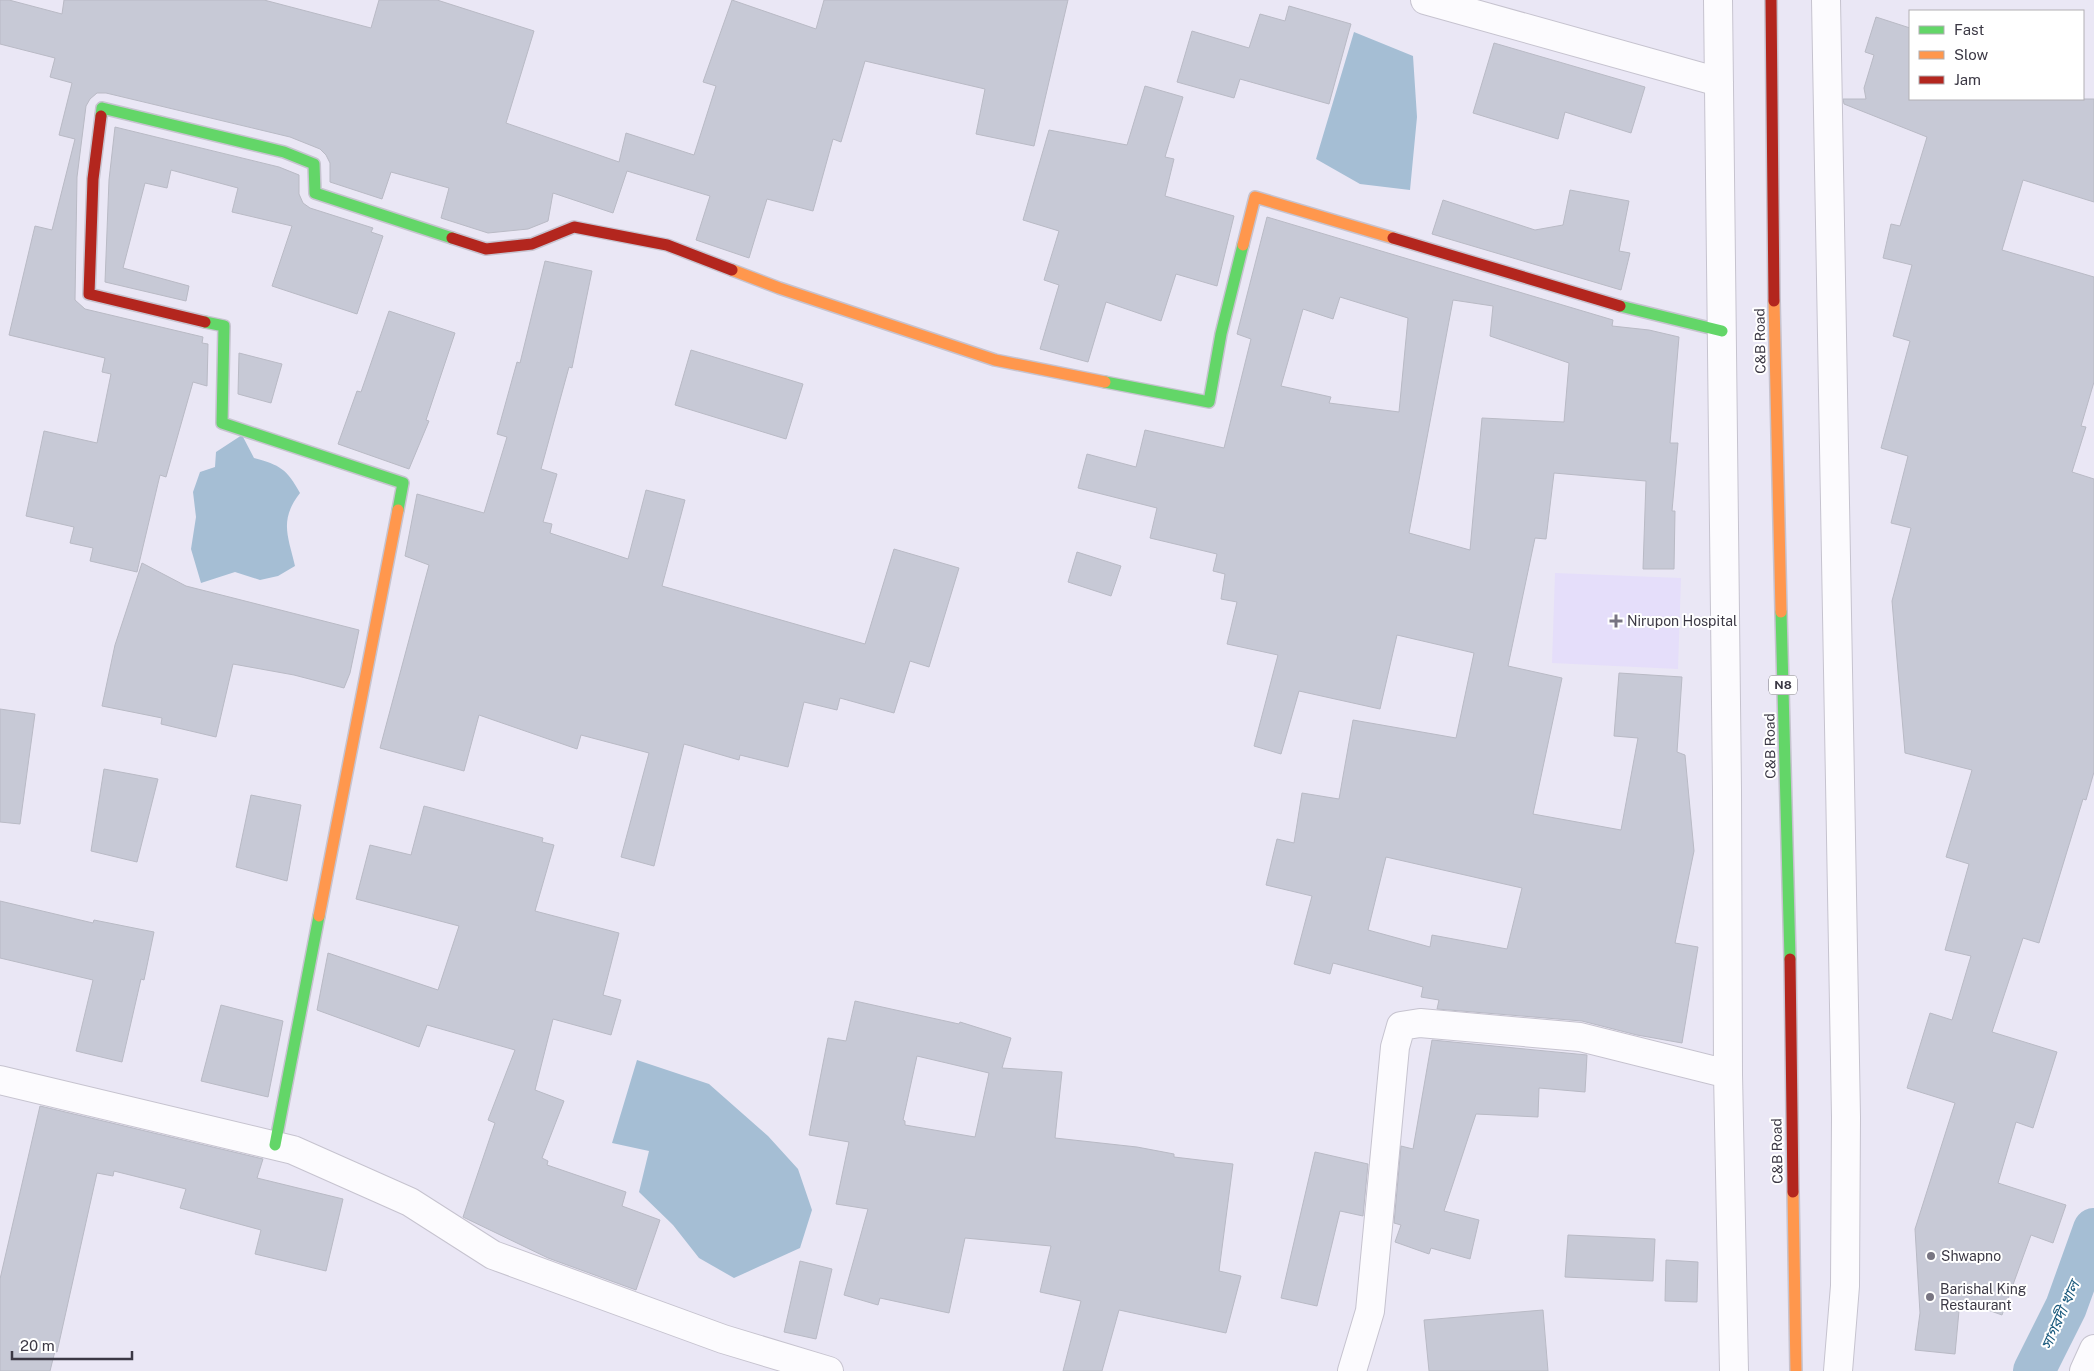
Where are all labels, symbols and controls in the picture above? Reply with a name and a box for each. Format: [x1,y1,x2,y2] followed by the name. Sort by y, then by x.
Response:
[1909,10,2084,100] legend
[1954,21,1984,38] text: Fast
[1954,46,1989,63] text: Slow
[1954,71,1981,88] text: Jam
[1751,308,1769,374] street label: C&B Road
[1627,613,1737,629] place label: Nirupon Hospital
[1609,614,1623,628] marker: Nirupon Hospital
[1769,676,1797,694] road number: N8
[1761,713,1779,779] street label: C&B Road
[1768,1118,1786,1184] street label: C&B Road
[1941,1248,2001,1264] place label: Shwapno
[1925,1250,1937,1262] marker: Shwapno
[2037,1276,2084,1352] water label: সাগরদী খাল
[1940,1281,2027,1313] place label: Barishal King Restaurant
[1924,1291,1936,1303] marker: Barishal King Restaurant
[12,1328,132,1360] scale bar
[20,1337,55,1354] text: 20 m

